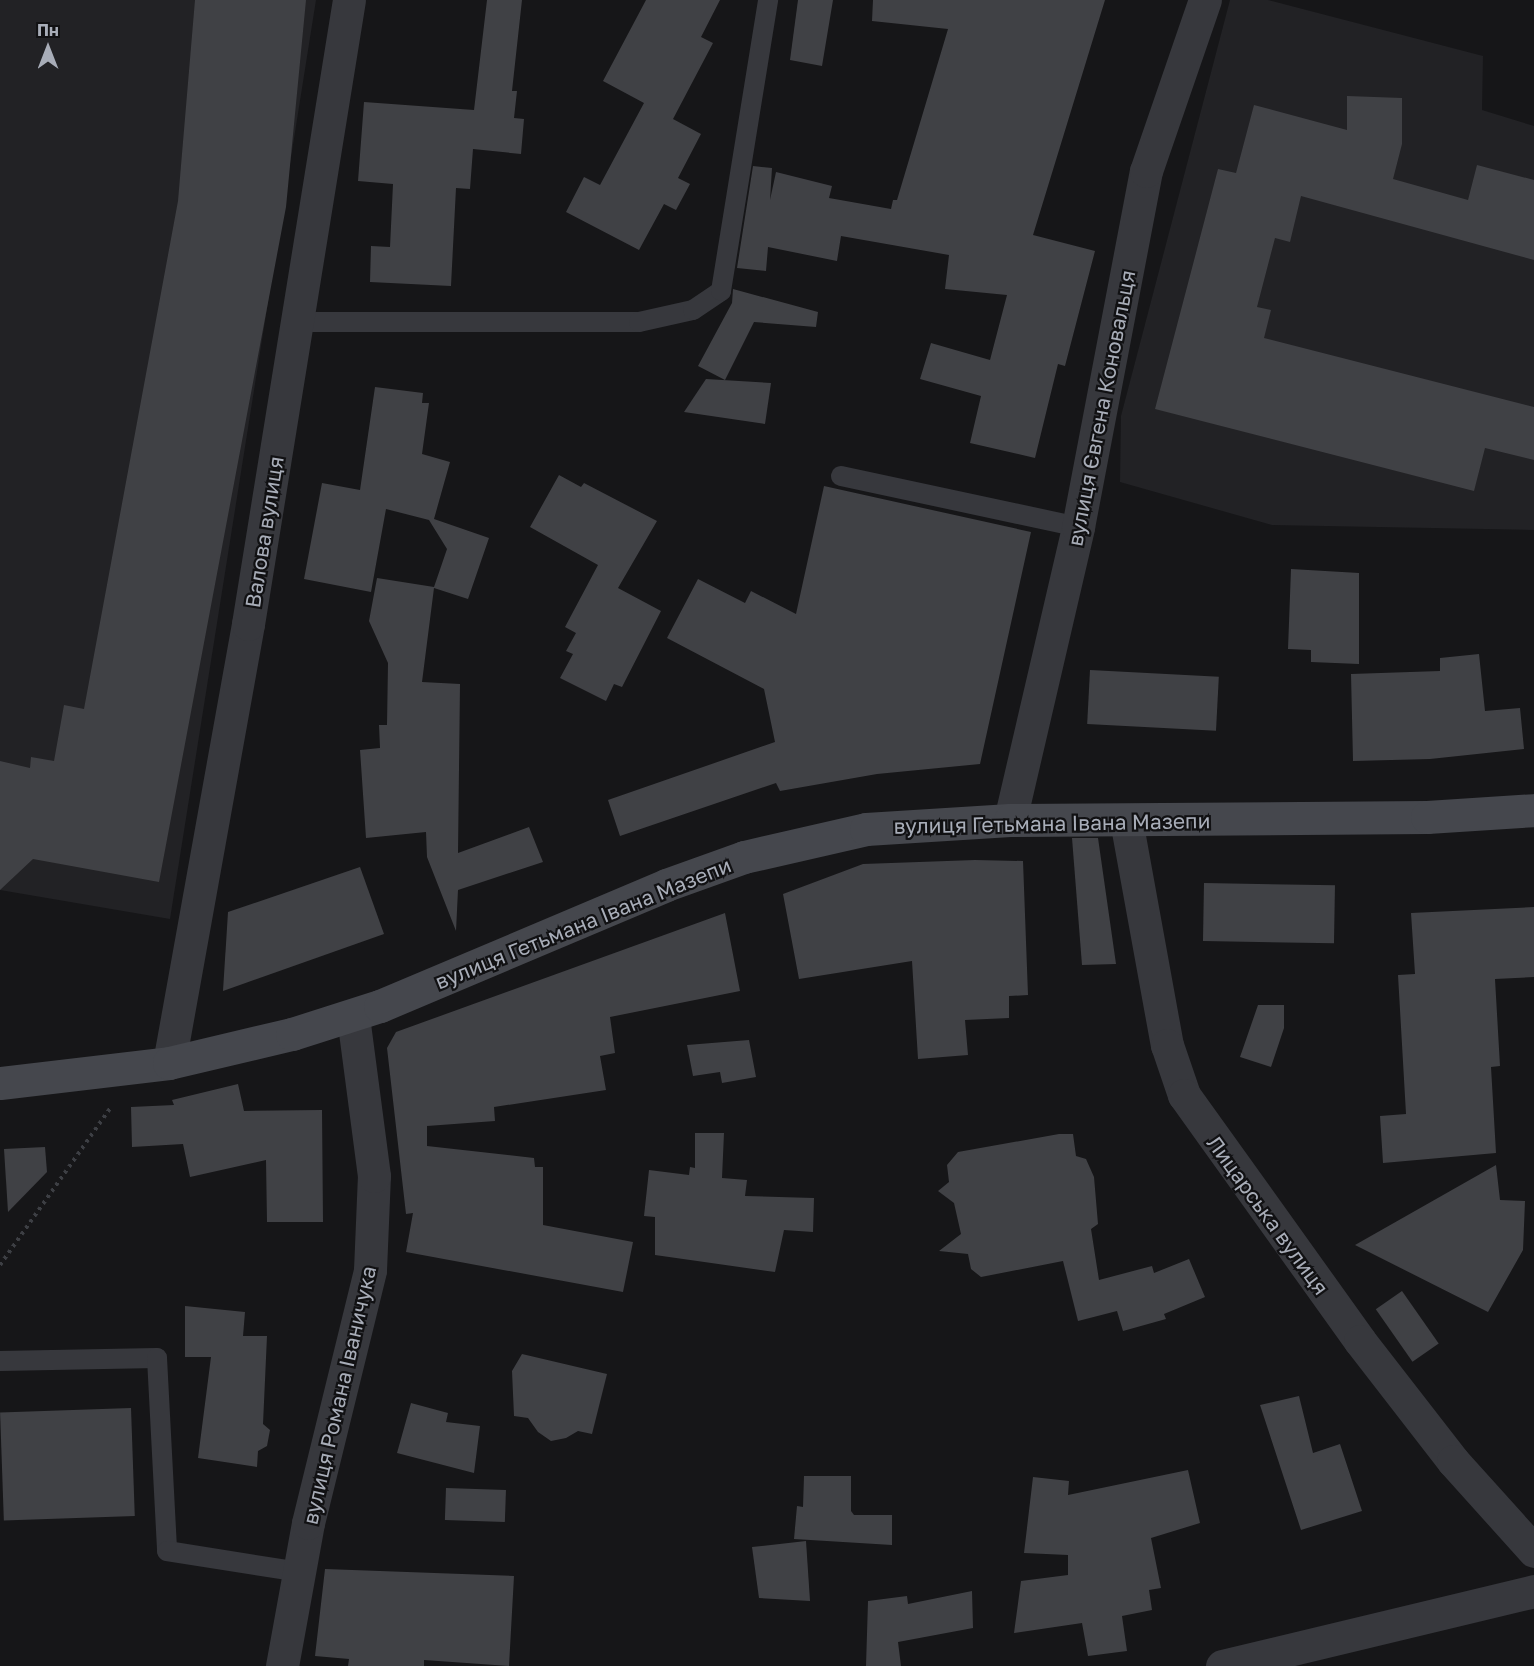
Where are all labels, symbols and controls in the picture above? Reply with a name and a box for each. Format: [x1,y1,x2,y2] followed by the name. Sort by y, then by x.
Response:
[18,18,78,78] north arrow
[37,20,59,40] text: Пн
[1062,268,1140,548] street label: вулиця Євгена Коновальця
[240,455,288,609] street label: Валова вулиця
[893,808,1211,838] street label: вулиця Гетьмана Івана Мазепи
[431,852,735,994] street label: вулиця Гетьмана Івана Мазепи
[1202,1131,1334,1299] street label: Лицарська вулиця
[297,1263,381,1527] street label: вулиця Романа Іваничука

